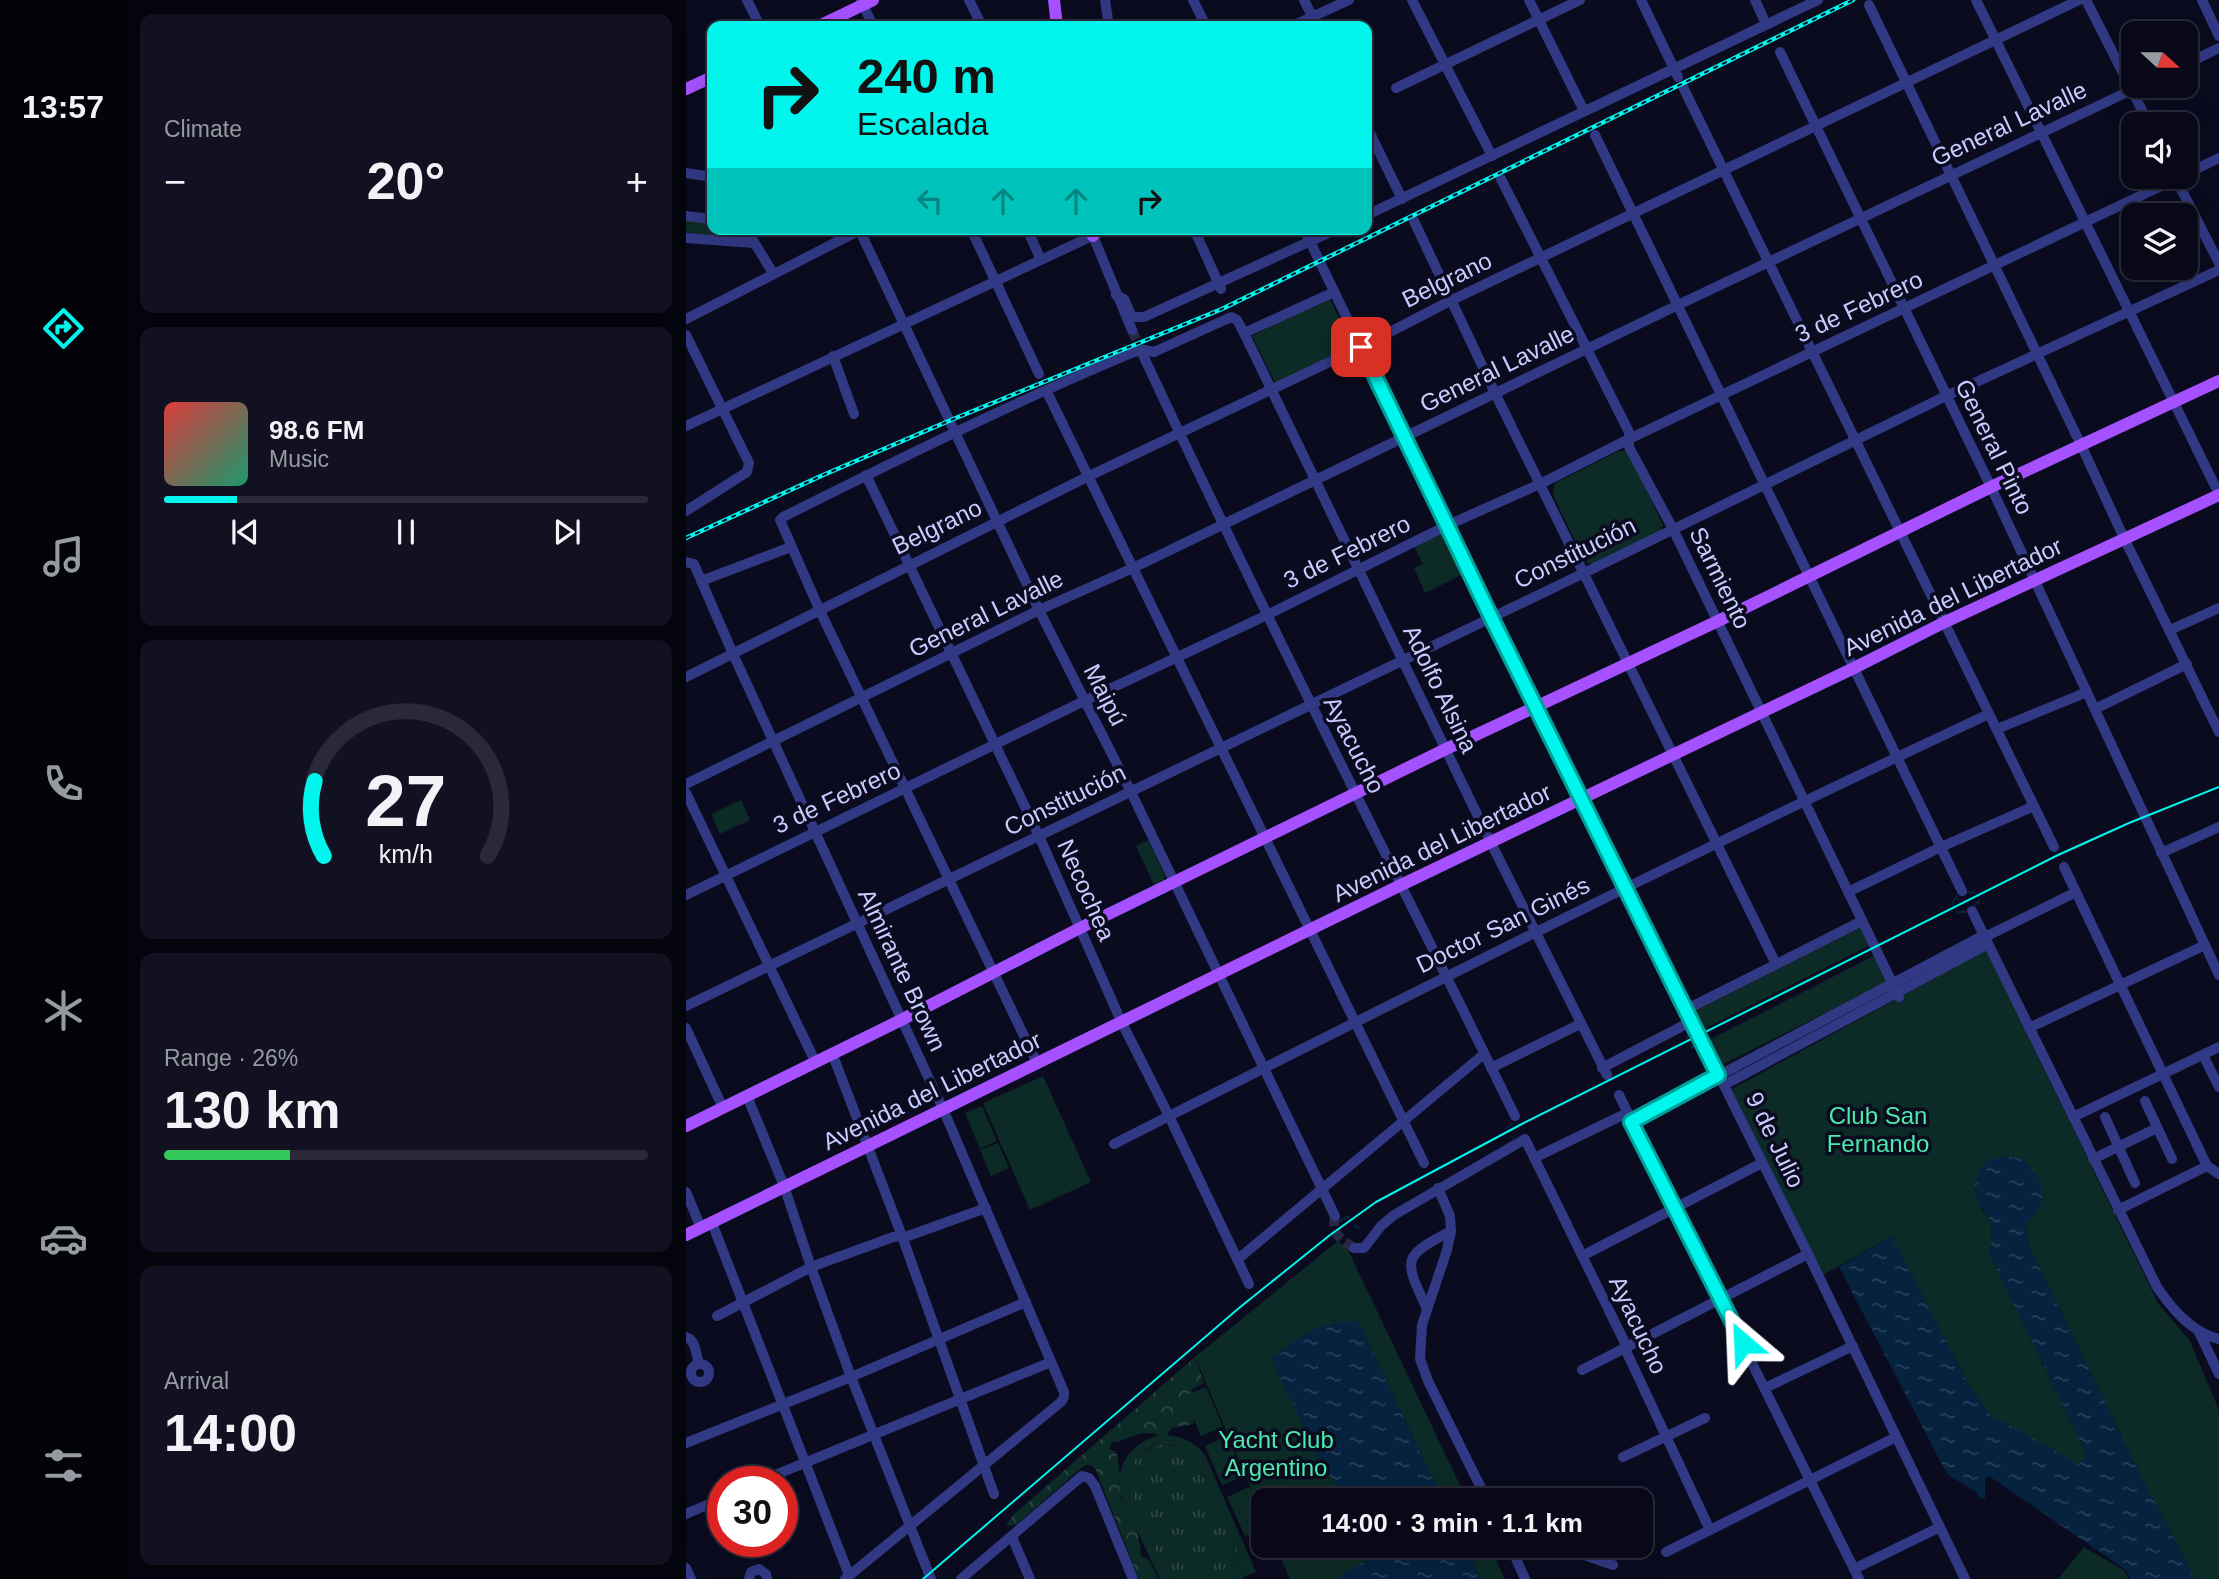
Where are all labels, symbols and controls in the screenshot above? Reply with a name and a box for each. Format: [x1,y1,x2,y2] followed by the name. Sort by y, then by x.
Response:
[2121,21,2198,98] north arrow
[2121,21,2198,280] map controls
[742,49,833,140] icon: right
[857,49,996,103] text: 240 m
[1927,76,2091,171] street label: General Lavalle
[22,89,104,125] text: 13:57
[857,106,989,142] text: Escalada
[2121,112,2198,189] button: sound
[164,116,242,142] text: Climate
[367,152,445,210] text: 20°
[164,161,186,203] text: −
[626,161,648,203] text: +
[911,182,949,220] icon: left
[984,182,1022,220] icon: ahead
[1057,182,1095,220] icon: ahead
[1130,182,1168,220] icon: right
[2121,203,2198,280] button: layers
[1398,246,1496,313] street label: Belgrano
[1791,265,1927,348] street label: 3 de Febrero
[39,304,88,353] icon: directions
[1331,317,1391,377] pin
[1415,320,1578,418] street label: General Lavalle
[1342,328,1380,366] icon: arrive
[1950,375,2039,519] street label: General Pinto
[269,415,364,445] text: 98.6 FM
[269,446,329,472] text: Music
[888,493,986,560] street label: Belgrano
[1279,509,1414,594] street label: 3 de Febrero
[1510,511,1640,594] street label: Constitución
[226,513,264,551] icon: previous
[387,513,425,551] icon: pause
[548,513,586,551] icon: next
[1684,523,1757,633] street label: Sarmiento
[39,532,88,581] icon: music
[1839,532,2066,661] street label: Avenida del Libertador
[904,565,1067,663] street label: General Lavalle
[1398,621,1483,758] street label: Adolfo Alsina
[1079,660,1132,730] street label: Maipú
[1319,692,1390,798] street label: Ayacucho
[769,756,905,839] street label: 3 de Febrero
[1000,758,1130,841] street label: Constitución
[39,759,88,808] icon: phone
[366,760,446,841] text: 27
[1328,778,1555,907] street label: Avenida del Libertador
[1052,835,1121,945] street label: Necochea
[379,839,433,867] text: km/h
[1412,871,1594,978] street label: Doctor San Ginés
[853,884,952,1055] street label: Almirante Brown
[39,986,88,1035] icon: climate
[818,1026,1045,1155] street label: Avenida del Libertador
[164,1045,298,1071] text: Range · 26%
[164,1081,340,1139] text: 130 km
[1741,1088,1810,1192] street label: 9 de Julio
[1827,1102,1929,1157] park label: Club San Fernando
[39,1214,88,1263] icon: car
[1604,1272,1673,1378] street label: Ayacucho
[1706,1306,1780,1380] position arrow
[164,1368,229,1394] text: Arrival
[164,1404,297,1462] text: 14:00
[1218,1426,1334,1481] park label: Yacht Club Argentino
[39,1441,88,1490] icon: filters
[707,1466,798,1557] speed limit sign: 30
[1321,1508,1583,1538] text: 14:00 · 3 min · 1.1 km

